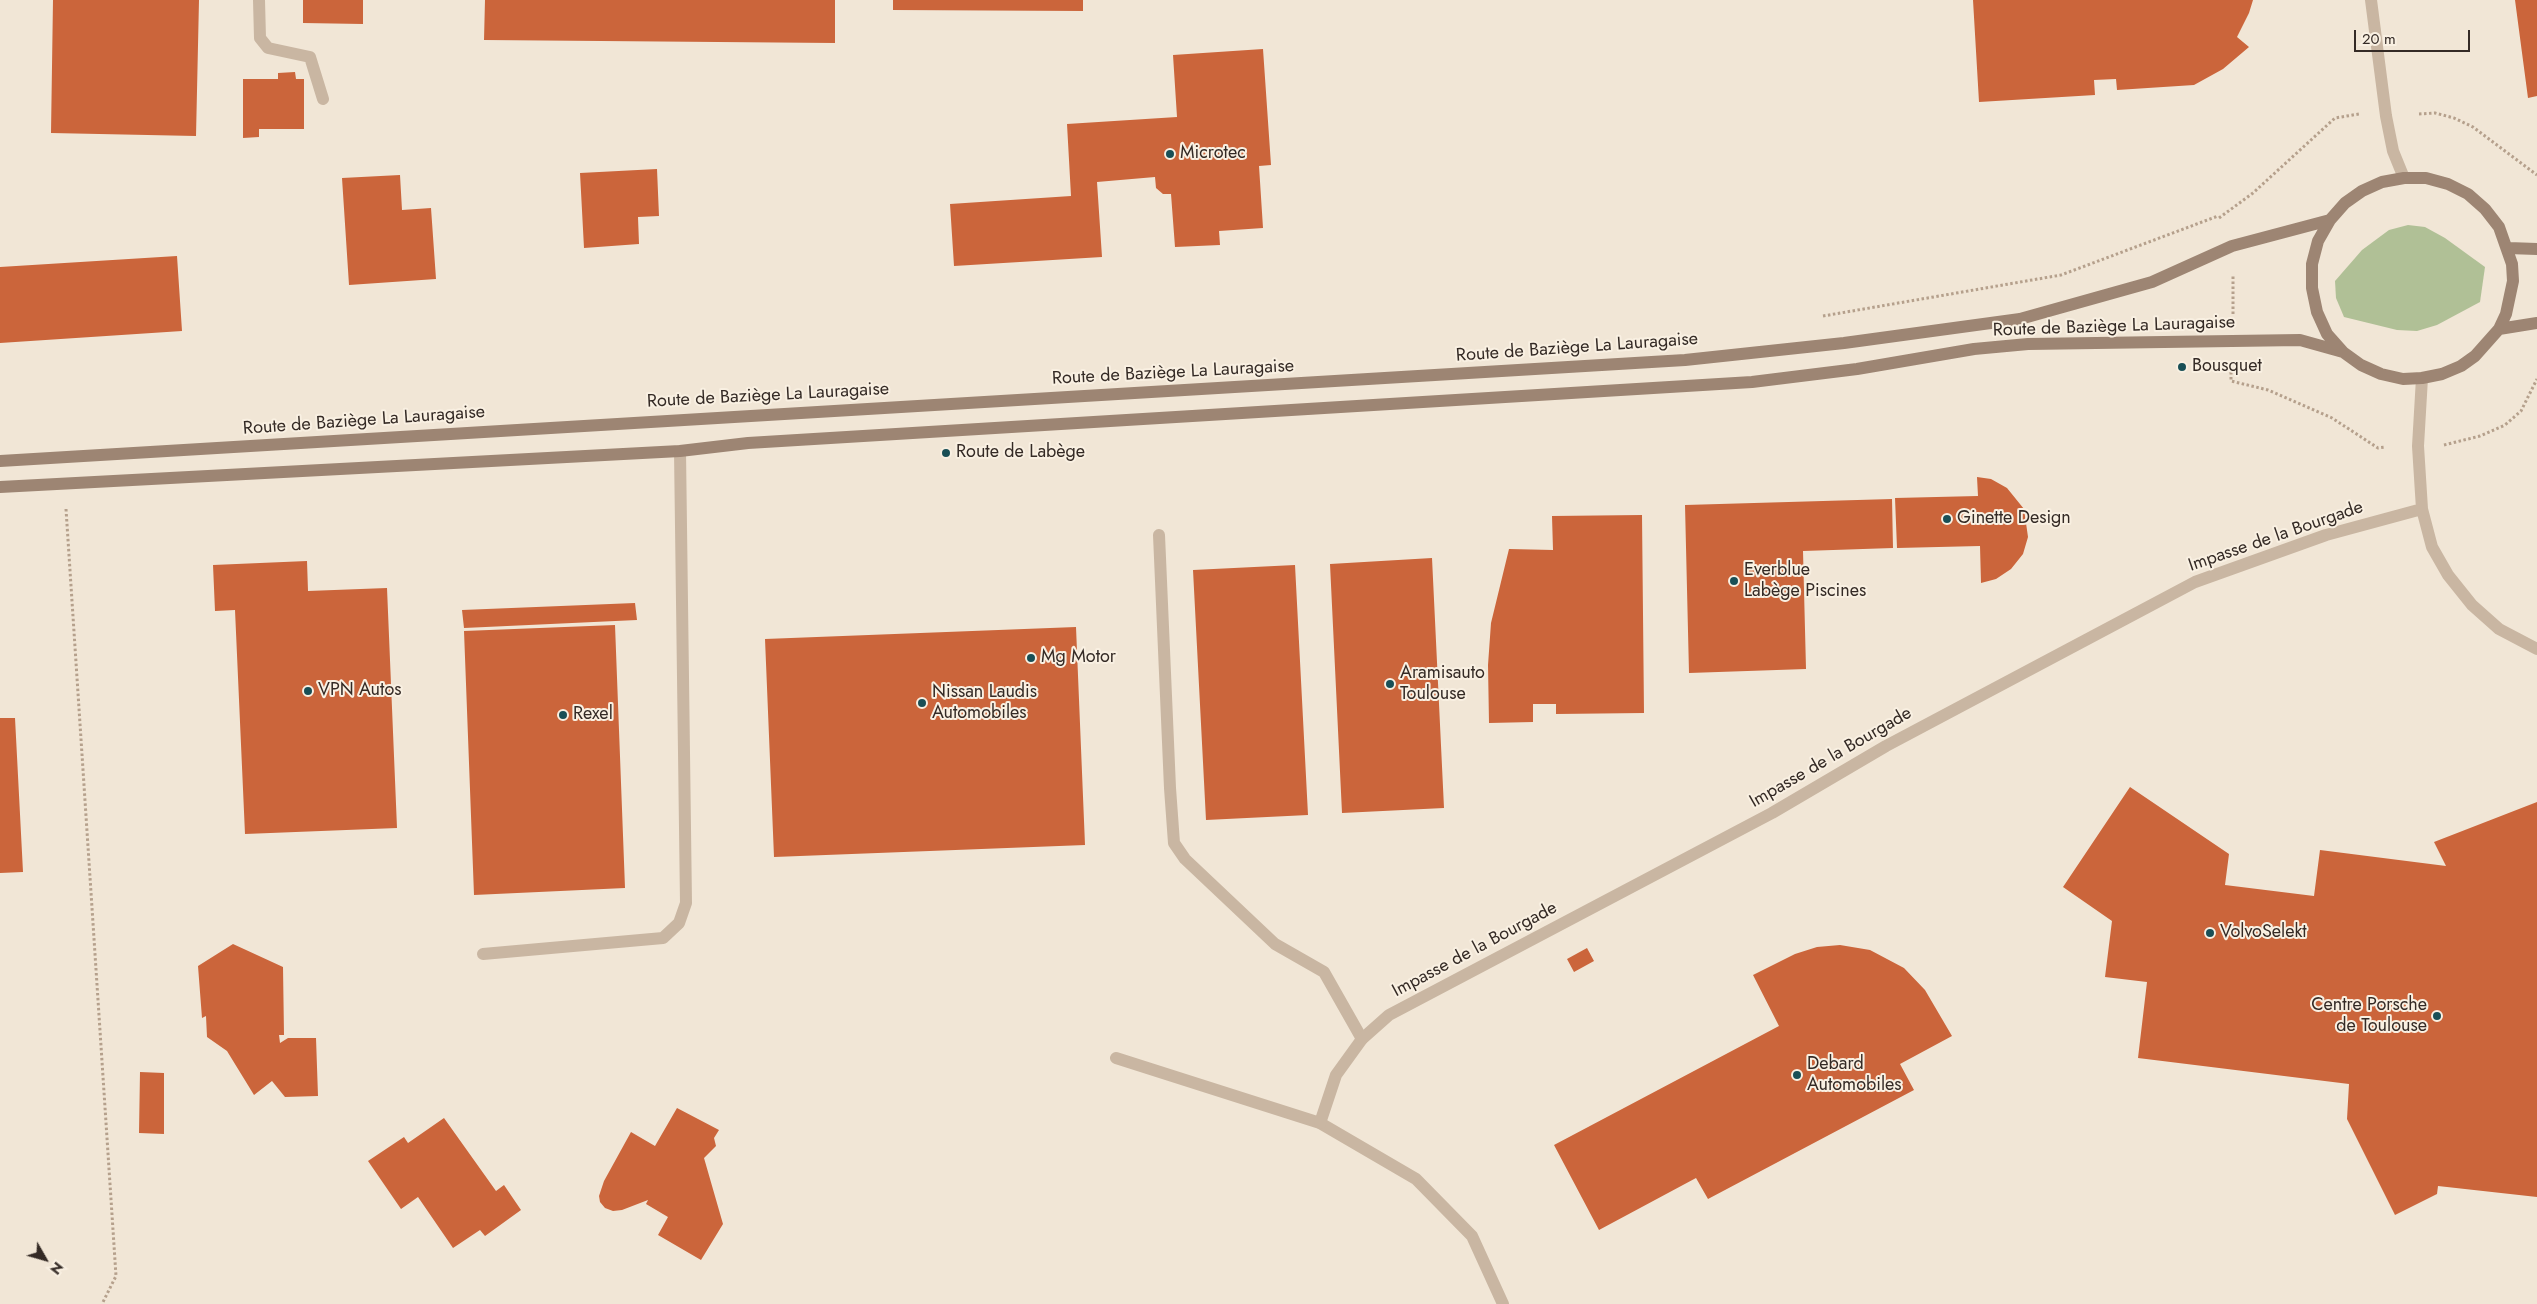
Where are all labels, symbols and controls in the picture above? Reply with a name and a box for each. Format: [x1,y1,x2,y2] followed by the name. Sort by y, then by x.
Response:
[2357,20,2473,52] scale bar
[2362,28,2396,50] text: 20 m
[1180,143,1246,165] place label: Microtec
[1164,148,1176,160] marker: Microtec
[1992,312,2236,342] street label: Route de Baziège La Lauragaise
[1455,329,1699,367] street label: Route de Baziège La Lauragaise
[1051,356,1295,390] street label: Route de Baziège La Lauragaise
[2192,356,2262,378] place label: Bousquet
[2176,361,2188,373] marker: Bousquet
[646,379,890,413] street label: Route de Baziège La Lauragaise
[242,402,486,440] street label: Route de Baziège La Lauragaise
[956,442,1085,464] place label: Route de Labège
[940,447,952,459] marker: Route de Labège
[2186,497,2366,577] street label: Impasse de la Bourgade
[1957,508,2071,530] place label: Ginette Design
[1941,513,1953,525] marker: Ginette Design
[1744,560,1866,602] place label: Everblue Labège Piscines
[1728,575,1740,587] marker: Everblue Labège Piscines
[1041,647,1116,669] place label: Mg Motor
[1025,652,1037,664] marker: Mg Motor
[1400,663,1485,706] place label: Aramisauto Toulouse
[1384,678,1396,690] marker: Aramisauto Toulouse
[318,680,401,702] place label: VPN Autos
[932,682,1037,724] place label: Nissan Laudis Automobiles
[302,685,314,697] marker: VPN Autos
[916,697,928,709] marker: Nissan Laudis Automobiles
[1746,703,1916,813] street label: Impasse de la Bourgade
[573,704,613,726] place label: Rexel
[557,709,569,721] marker: Rexel
[1389,897,1561,1003] street label: Impasse de la Bourgade
[2220,922,2307,944] place label: VolvoSelekt
[2204,927,2216,939] marker: VolvoSelekt
[2311,995,2427,1038] place label: Centre Porsche de Toulouse
[2431,1010,2443,1022] marker: Centre Porsche de Toulouse
[1807,1054,1902,1096] place label: Debard Automobiles
[1791,1069,1803,1081] marker: Debard Automobiles
[20,1234,70,1284] north arrow
[46,1258,68,1279] text: N

